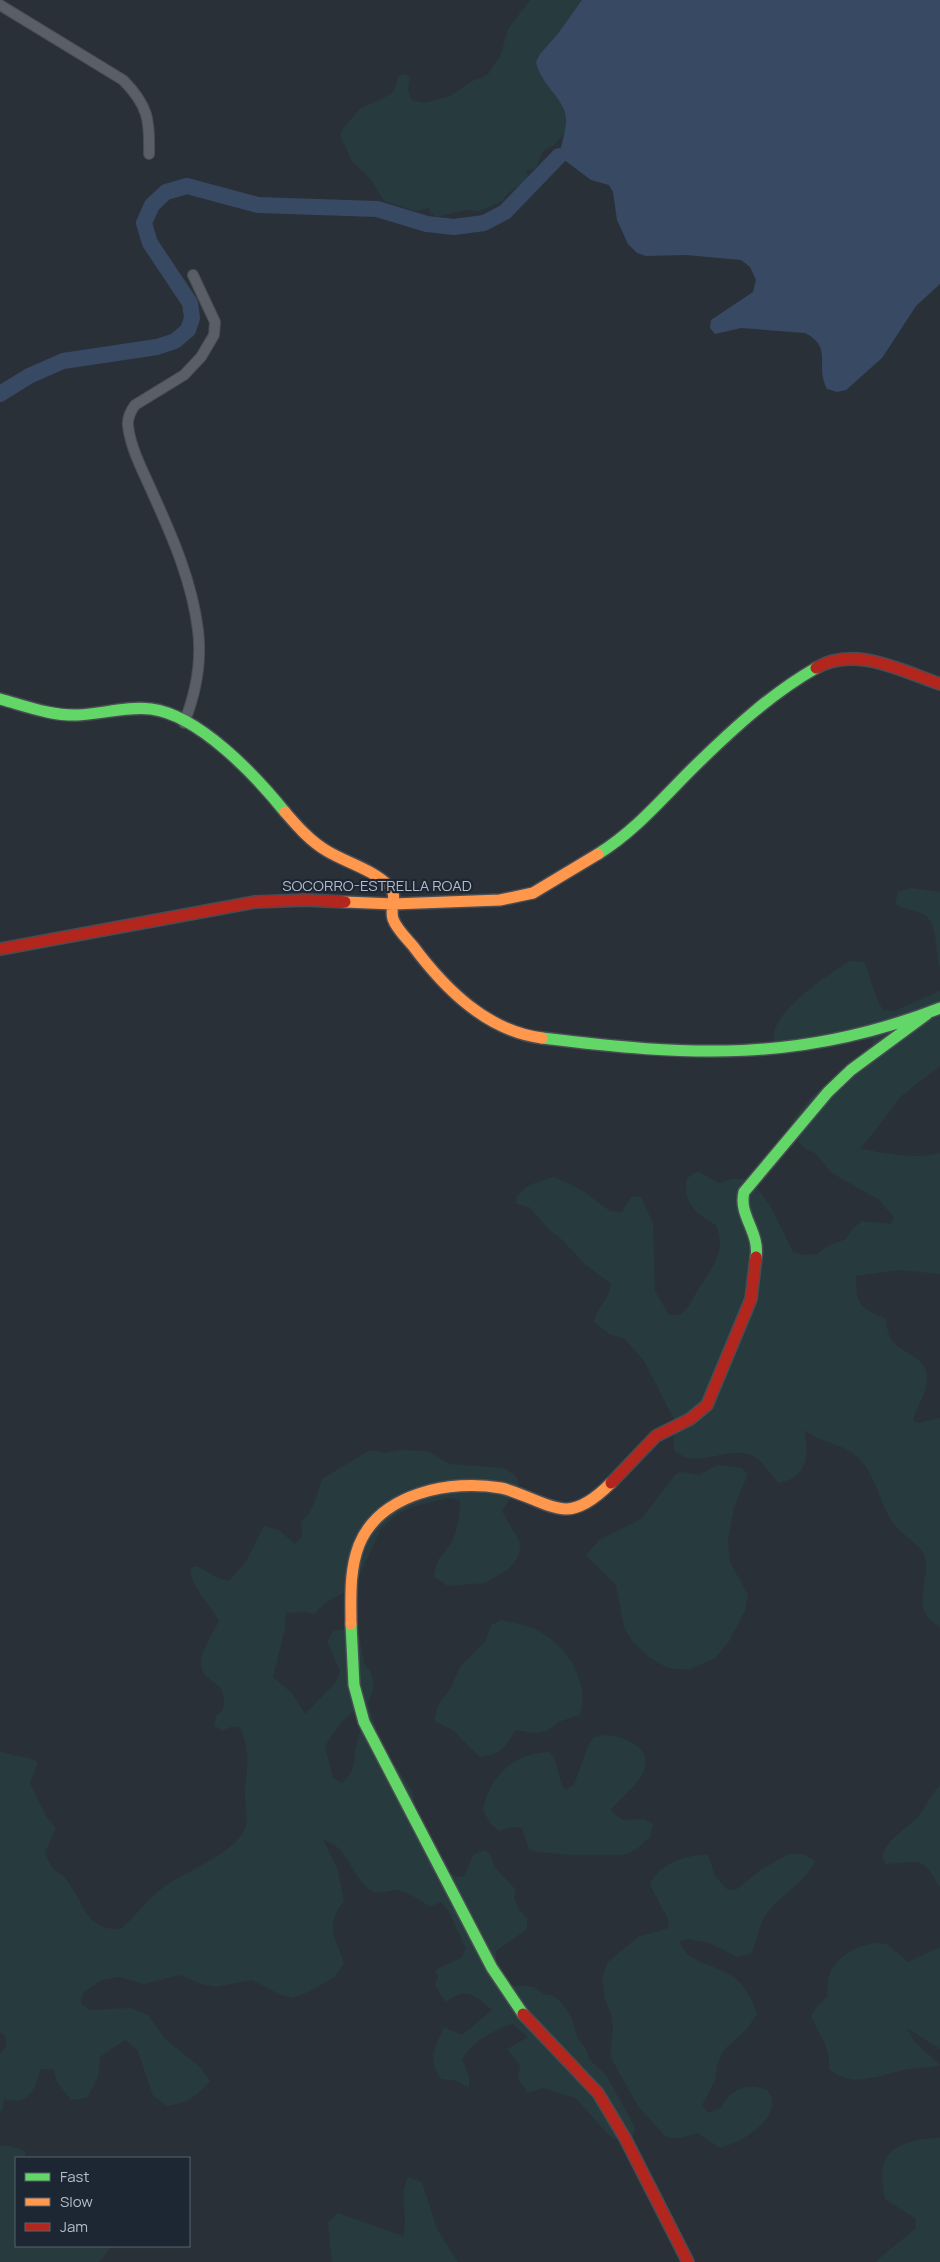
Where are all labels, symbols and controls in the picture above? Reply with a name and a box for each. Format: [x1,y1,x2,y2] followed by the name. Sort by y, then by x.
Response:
[282,875,472,896] street label: SOCORRO-ESTRELLA ROAD
[15,2157,190,2247] legend
[60,2166,89,2187] text: Fast
[60,2191,93,2212] text: Slow
[60,2216,88,2237] text: Jam

